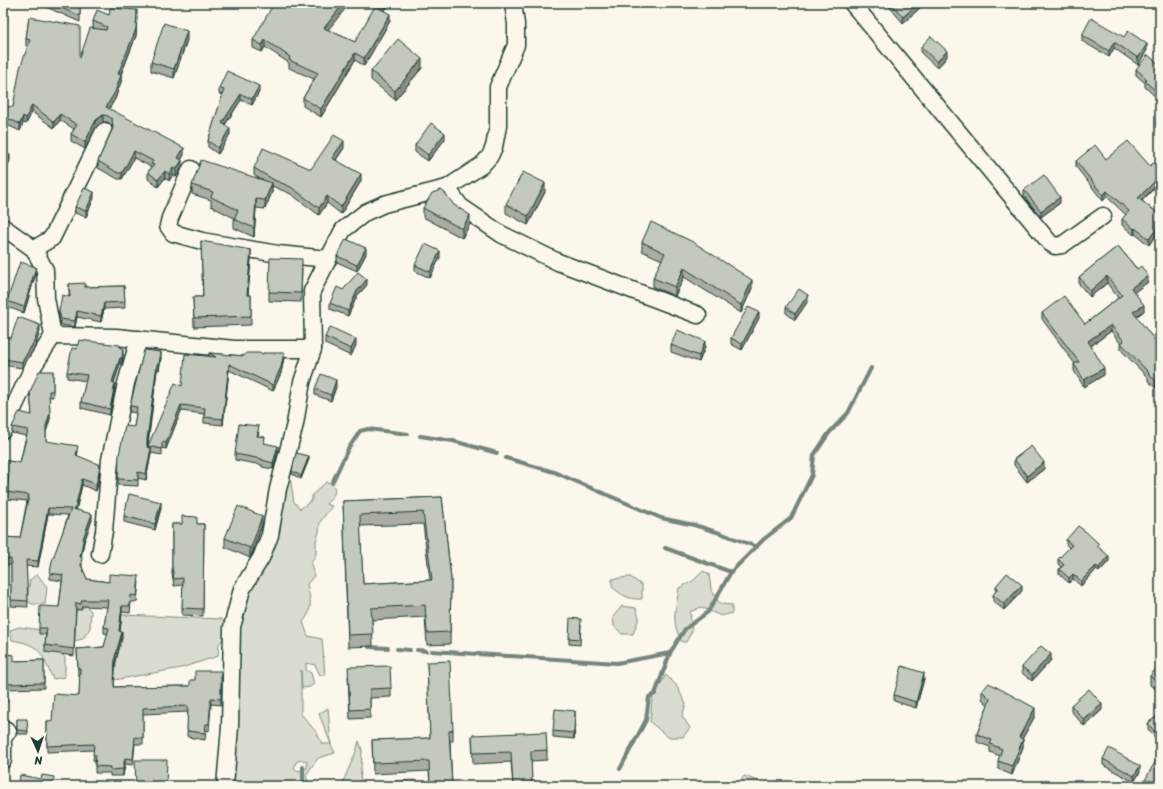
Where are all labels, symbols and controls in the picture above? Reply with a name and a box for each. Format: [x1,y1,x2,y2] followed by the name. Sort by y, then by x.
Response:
[18,731,58,771] north arrow
[34,751,44,770] text: N

